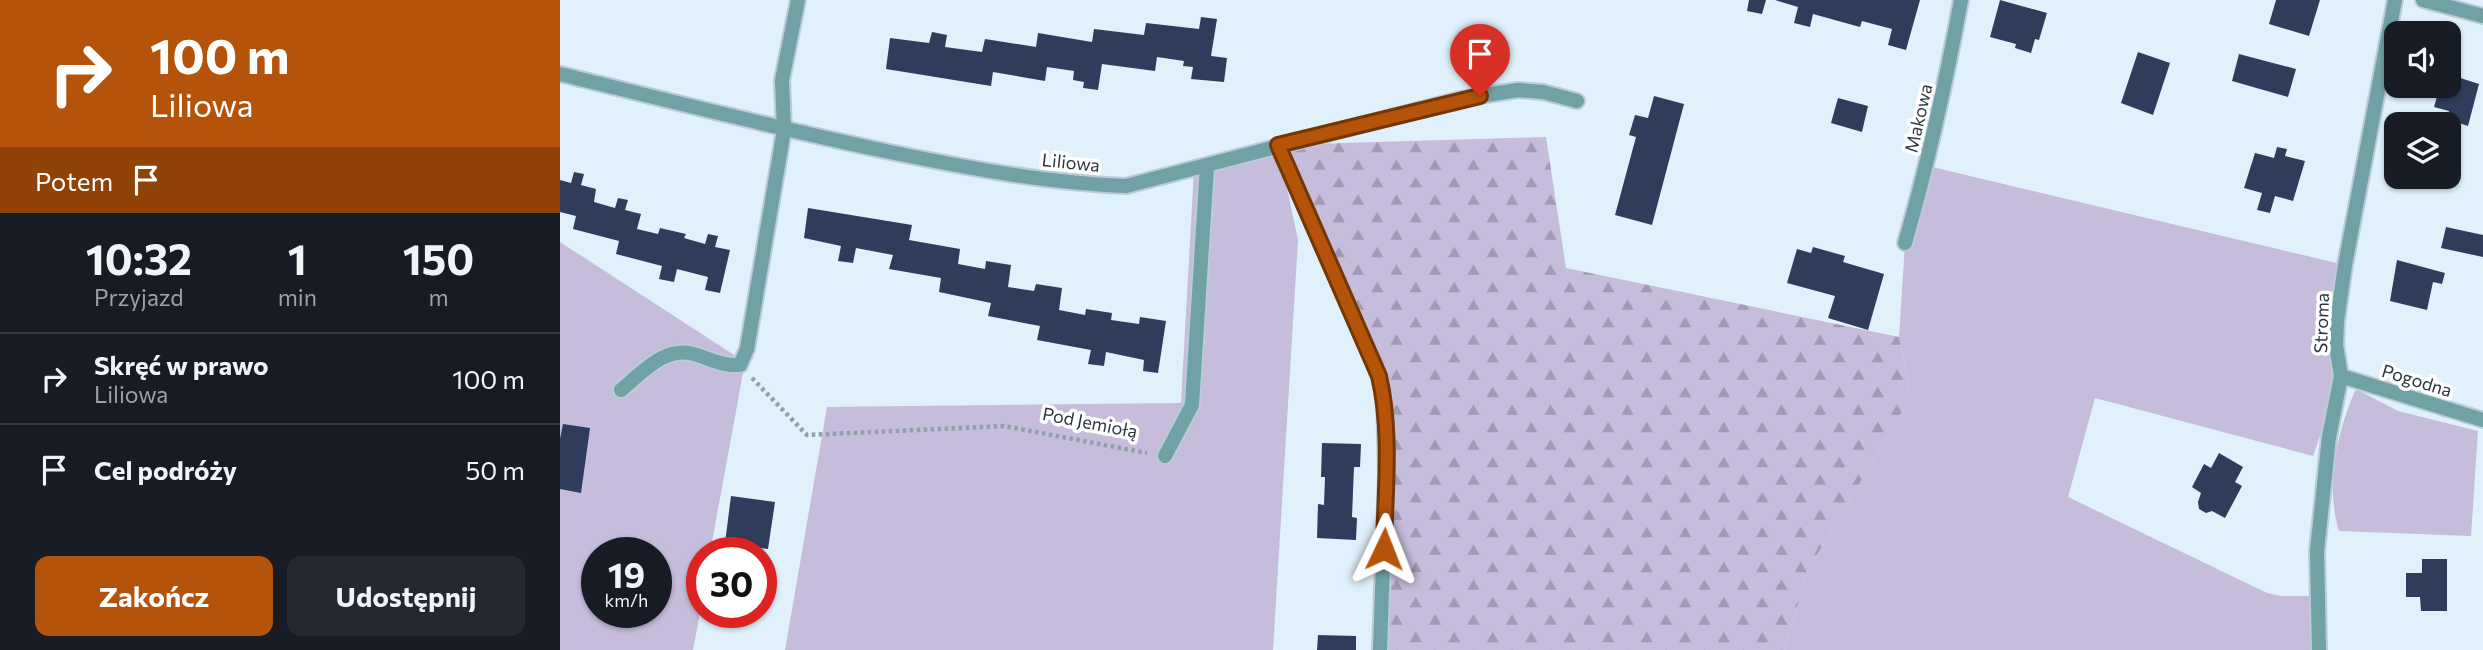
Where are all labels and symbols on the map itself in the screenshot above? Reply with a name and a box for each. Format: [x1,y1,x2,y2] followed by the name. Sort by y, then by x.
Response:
[1450,24,1510,96] pin
[1899,81,1937,155] street label: Makowa
[1041,148,1101,176] street label: Liliowa
[2309,292,2333,354] street label: Stroma
[2379,359,2455,401] street label: Pogodna
[1041,402,1139,442] street label: Pod Jemiołą
[1347,512,1421,586] position arrow
[686,537,777,628] speed limit sign: 30

